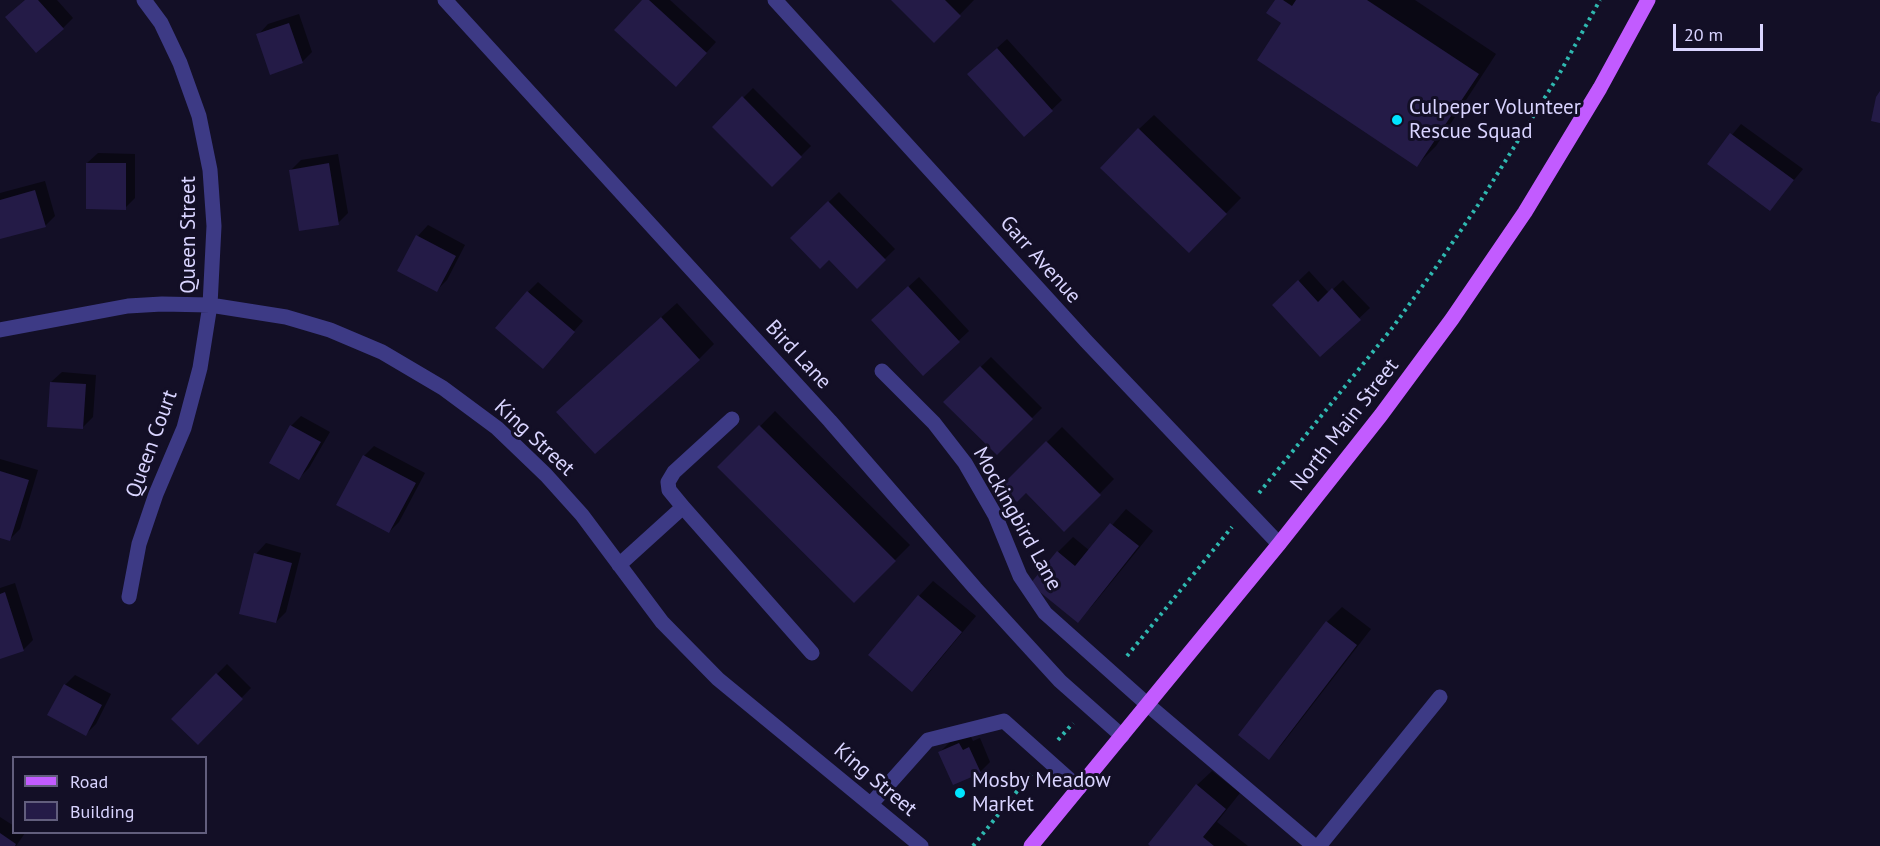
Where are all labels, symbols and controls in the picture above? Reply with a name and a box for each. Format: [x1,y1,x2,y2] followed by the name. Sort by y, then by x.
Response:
[1676,12,1766,50] scale bar
[1684,23,1723,46] text: 20 m
[1409,95,1581,145] place label: Culpeper Volunteer Rescue Squad
[1390,113,1404,127] marker: Culpeper Volunteer Rescue Squad
[176,176,202,294] street label: Queen Street
[994,211,1086,309] street label: Garr Avenue
[760,315,836,395] street label: Bird Lane
[1286,354,1404,496] street label: North Main Street
[121,387,183,501] street label: Queen Court
[489,395,579,481] street label: King Street
[967,443,1067,595] street label: Mockingbird Lane
[828,738,922,822] street label: King Street
[12,756,207,834] legend
[972,768,1111,818] place label: Mosby Meadow Market
[70,770,108,793] text: Road
[953,786,967,800] marker: Mosby Meadow Market
[70,800,134,823] text: Building

